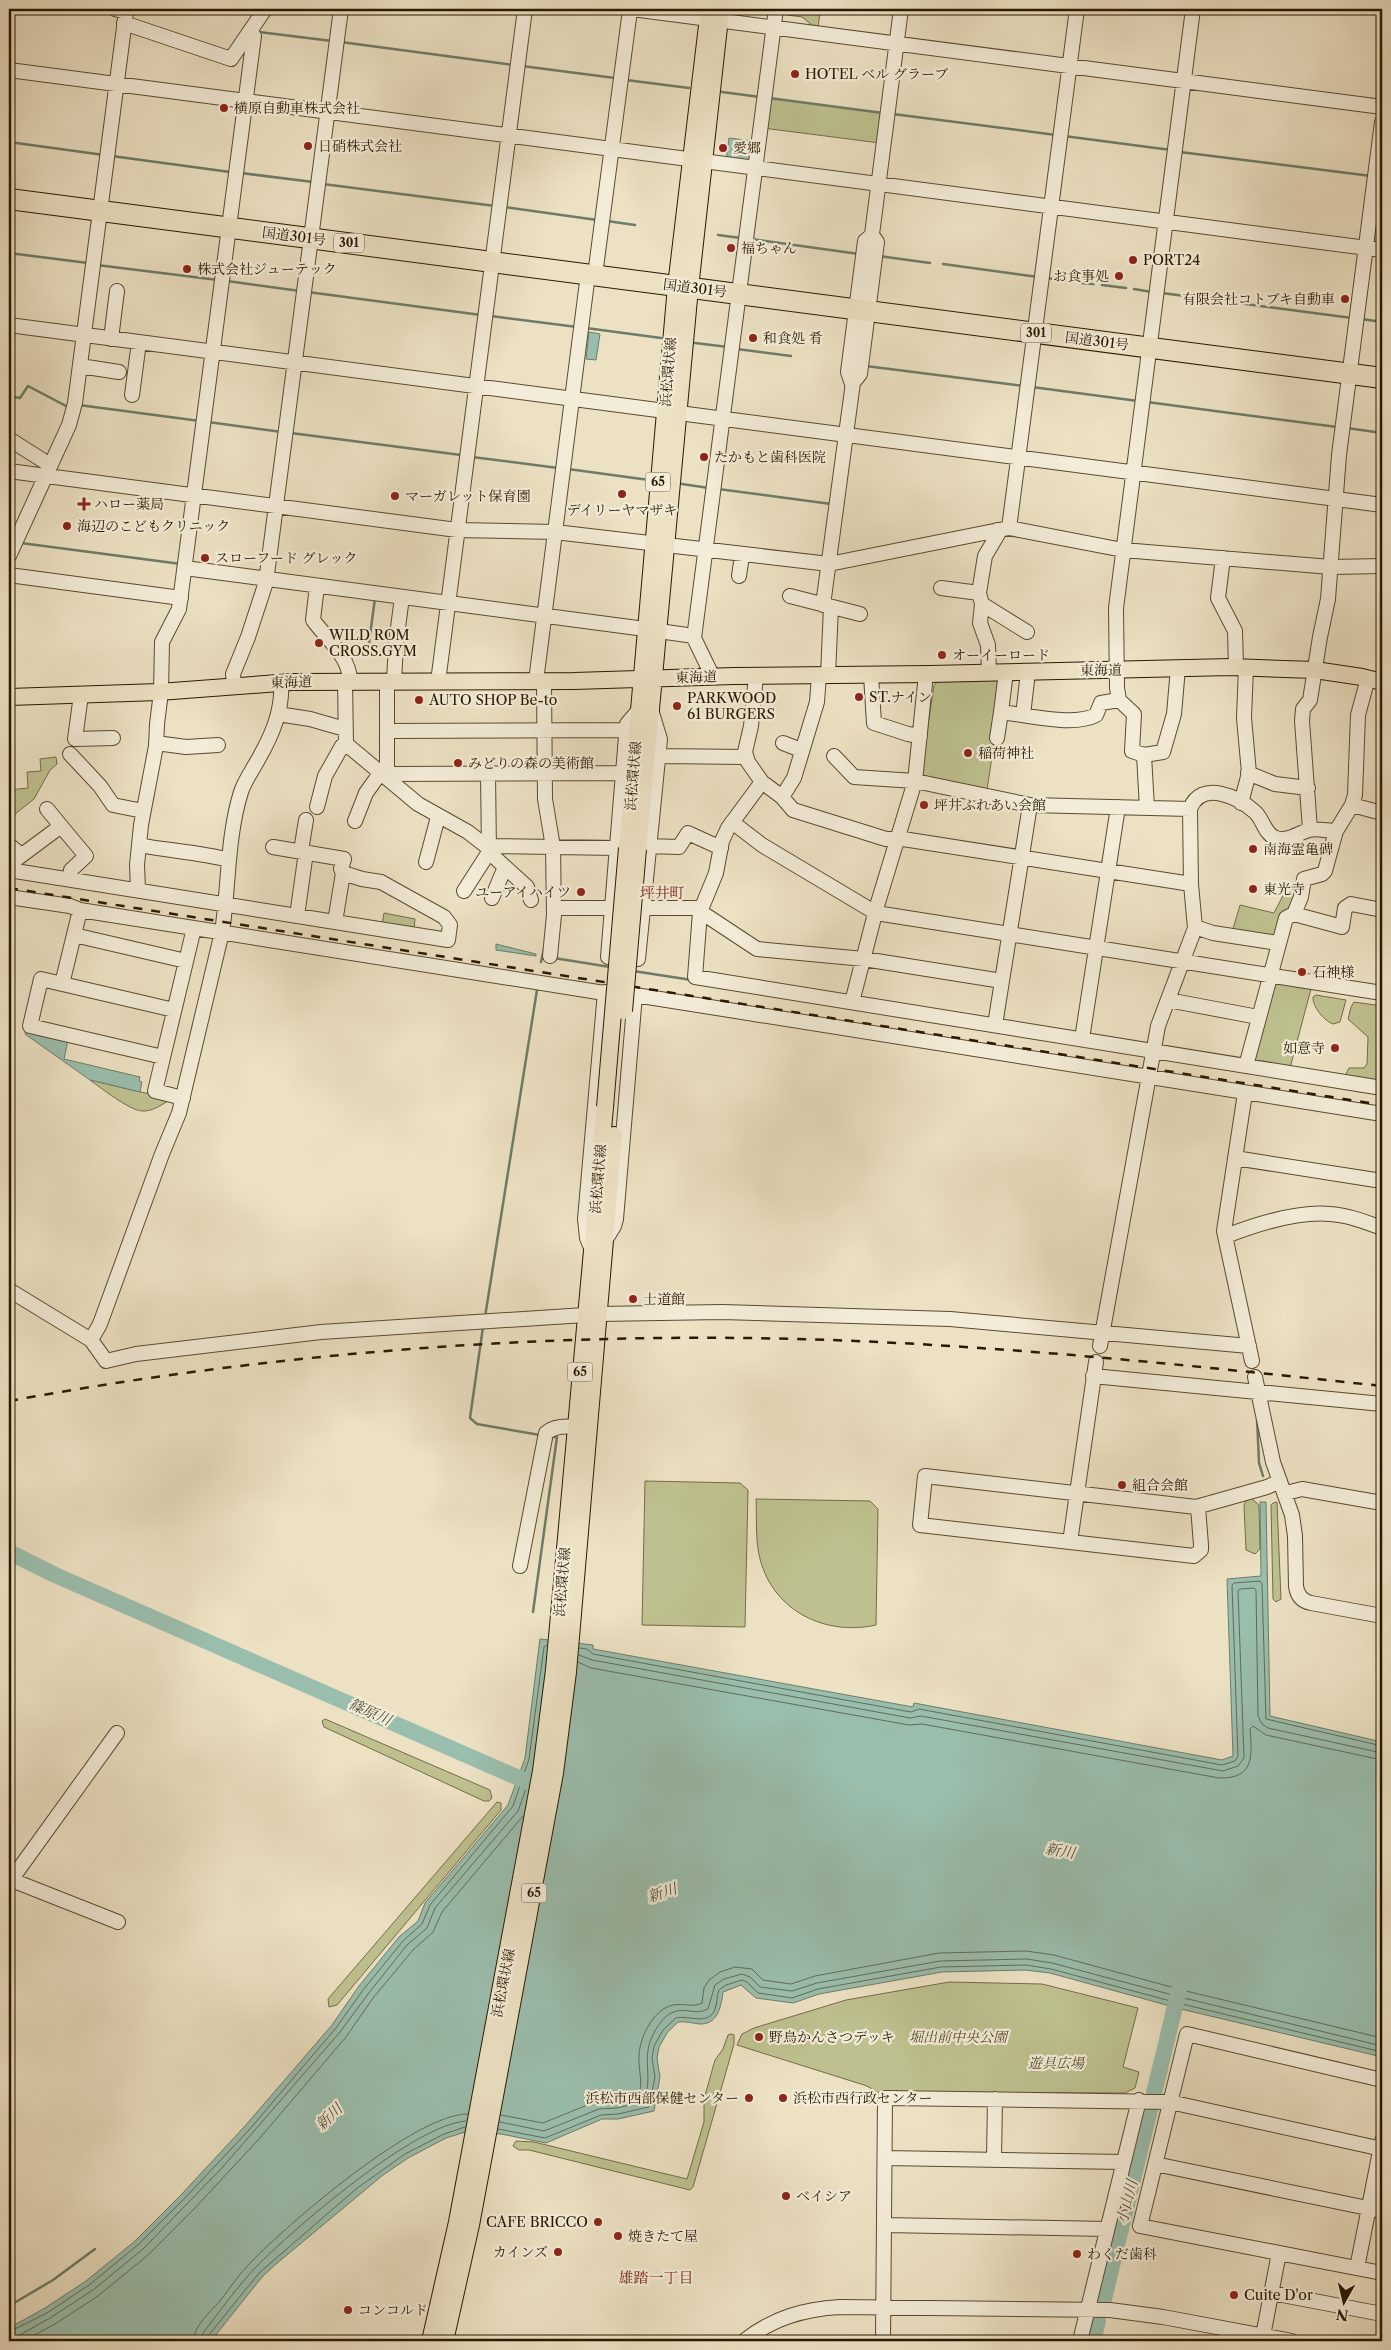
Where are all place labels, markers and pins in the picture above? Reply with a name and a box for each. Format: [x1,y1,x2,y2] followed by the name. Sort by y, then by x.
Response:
[805,65,948,83] place label: HOTEL ベル グラーブ
[789,68,801,80] marker: HOTEL ベル グラーブ
[234,99,360,117] place label: 横原自動車株式会社
[218,102,230,114] marker: 横原自動車株式会社
[318,137,402,155] place label: 日硝株式会社
[733,139,761,157] place label: 愛郷
[302,140,314,152] marker: 日硝株式会社
[717,142,729,154] marker: 愛郷
[741,239,797,257] place label: 福ちゃん
[725,242,737,254] marker: 福ちゃん
[1143,251,1200,269] place label: PORT24
[1127,254,1139,266] marker: PORT24
[197,260,337,278] place label: 株式会社ジューテック
[181,263,193,275] marker: 株式会社ジューテック
[1053,267,1109,285] place label: お食事処
[1113,270,1125,282] marker: お食事処
[1182,290,1335,308] place label: 有限会社コトブキ自動車
[1339,293,1351,305] marker: 有限会社コトブキ自動車
[763,329,823,347] place label: 和食処 肴
[747,332,759,344] marker: 和食処 肴
[714,448,826,466] place label: たかもと歯科医院
[698,451,710,463] marker: たかもと歯科医院
[405,487,531,505] place label: マーガレット保育園
[616,488,628,500] marker: デイリーヤマザキ
[389,490,401,502] marker: マーガレット保育園
[94,495,164,513] place label: ハロー薬局
[78,498,90,510] marker: ハロー薬局
[566,501,678,519] place label: デイリーヤマザキ
[77,517,230,535] place label: 海辺のこどもクリニック
[61,520,73,532] marker: 海辺のこどもクリニック
[215,549,357,567] place label: スローフード グレック
[199,552,211,564] marker: スローフード グレック
[328,626,417,660] place label: WILD ROM CROSS.GYM
[313,637,325,649] marker: WILD ROM CROSS.GYM
[952,646,1050,664] place label: オーイーロード
[936,649,948,661] marker: オーイーロード
[869,688,932,706] place label: ST.ナイン
[687,689,776,723] place label: PARKWOOD 61 BURGERS
[428,691,557,709] place label: AUTO SHOP Be-to
[853,691,865,703] marker: ST.ナイン
[413,694,425,706] marker: AUTO SHOP Be-to
[671,700,683,712] marker: PARKWOOD 61 BURGERS
[978,744,1034,762] place label: 稲荷神社
[962,747,974,759] marker: 稲荷神社
[468,754,594,772] place label: みどりの森の美術館
[452,757,464,769] marker: みどりの森の美術館
[934,796,1046,814] place label: 坪井ふれあい会館
[918,799,930,811] marker: 坪井ふれあい会館
[1263,840,1333,858] place label: 南海霊亀碑
[1247,843,1259,855] marker: 南海霊亀碑
[1263,880,1305,898] place label: 東光寺
[475,883,571,901] place label: ユーアイハイツ
[1247,883,1259,895] marker: 東光寺
[575,886,587,898] marker: ユーアイハイツ
[1312,963,1355,981] place label: 石神様
[1296,966,1308,978] marker: 石神様
[1283,1039,1325,1057] place label: 如意寺
[1329,1042,1341,1054] marker: 如意寺
[643,1290,685,1308] place label: 士道館
[627,1293,639,1305] marker: 士道館
[1132,1476,1188,1494] place label: 組合会館
[1116,1479,1128,1491] marker: 組合会館
[769,2028,895,2046] place label: 野鳥かんさつデッキ
[753,2031,765,2043] marker: 野鳥かんさつデッキ
[586,2089,739,2107] place label: 浜松市西部保健センター
[793,2089,932,2107] place label: 浜松市西行政センター
[743,2092,755,2104] marker: 浜松市西部保健センター
[777,2092,789,2104] marker: 浜松市西行政センター
[796,2187,852,2205] place label: ベイシア
[780,2190,792,2202] marker: ベイシア
[486,2213,588,2231] place label: CAFE BRICCO
[592,2216,604,2228] marker: CAFE BRICCO
[628,2227,698,2245] place label: 焼きたて屋
[612,2230,624,2242] marker: 焼きたて屋
[493,2243,548,2261] place label: カインズ
[1087,2245,1157,2263] place label: わくだ歯科
[552,2246,564,2258] marker: カインズ
[1071,2248,1083,2260] marker: わくだ歯科
[1244,2286,1313,2304] place label: Cuite D'or
[1228,2289,1240,2301] marker: Cuite D'or
[358,2301,428,2319] place label: コンコルド
[342,2304,354,2316] marker: コンコルド

